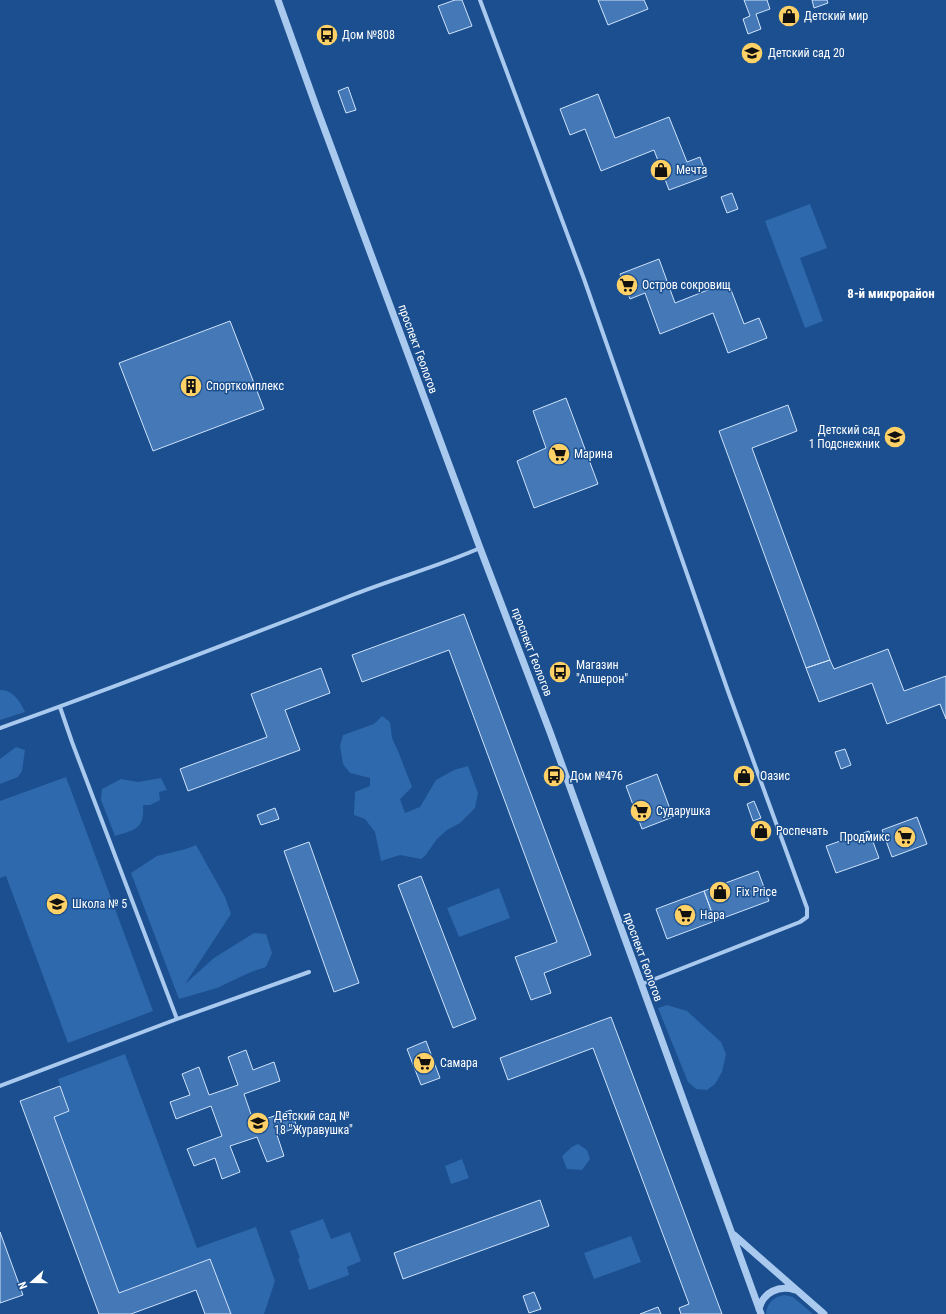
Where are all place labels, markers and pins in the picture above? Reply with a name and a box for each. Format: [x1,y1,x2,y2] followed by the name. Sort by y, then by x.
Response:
[776,3,802,29] shop icon: Детский мир
[804,9,868,23] place label: Детский мир
[314,22,340,48] bus stop icon: Дом №808
[342,28,395,42] place label: Дом №808
[739,40,765,66] school or university icon: Детский сад 20
[768,46,845,60] place label: Детский сад 20
[648,157,674,183] shop icon: Мечта
[676,163,707,177] place label: Мечта
[614,272,640,298] supermarket icon: Остров сокровищ
[642,278,731,292] place label: Остров сокровищ
[178,373,204,399] building icon: Спорткомплекс
[206,379,284,393] place label: Спорткомплекс
[809,423,881,451] place label: Детский сад 1 Подснежник
[882,424,908,450] school or university icon: Детский сад 1 Подснежник
[546,441,572,467] supermarket icon: Марина
[574,447,613,461] place label: Марина
[576,658,628,686] place label: Магазин "Апшерон"
[547,659,573,685] bus stop icon: Магазин "Апшерон"
[541,763,567,789] bus stop icon: Дом №476
[731,763,757,789] shop icon: Оазис
[570,769,623,783] place label: Дом №476
[760,769,790,783] place label: Оазис
[628,798,654,824] supermarket icon: Сударушка
[656,804,711,818] place label: Сударушка
[748,818,774,844] shop icon: Роспечать
[776,824,828,838] place label: Роспечать
[892,824,918,850] supermarket icon: Продмикс
[840,830,890,844] place label: Продмикс
[707,879,733,905] shop icon: Fix Price
[736,885,777,899] place label: Fix Price
[44,891,70,917] school or university icon: Школа № 5
[72,897,127,911] place label: Школа № 5
[672,902,698,928] supermarket icon: Нара
[700,908,725,922] place label: Нара
[411,1050,437,1076] supermarket icon: Самара
[440,1056,478,1070] place label: Самара
[274,1109,353,1137] place label: Детский сад № 18 "Журавушка"
[245,1110,271,1136] school or university icon: Детский сад № 18 "Журавушка"

